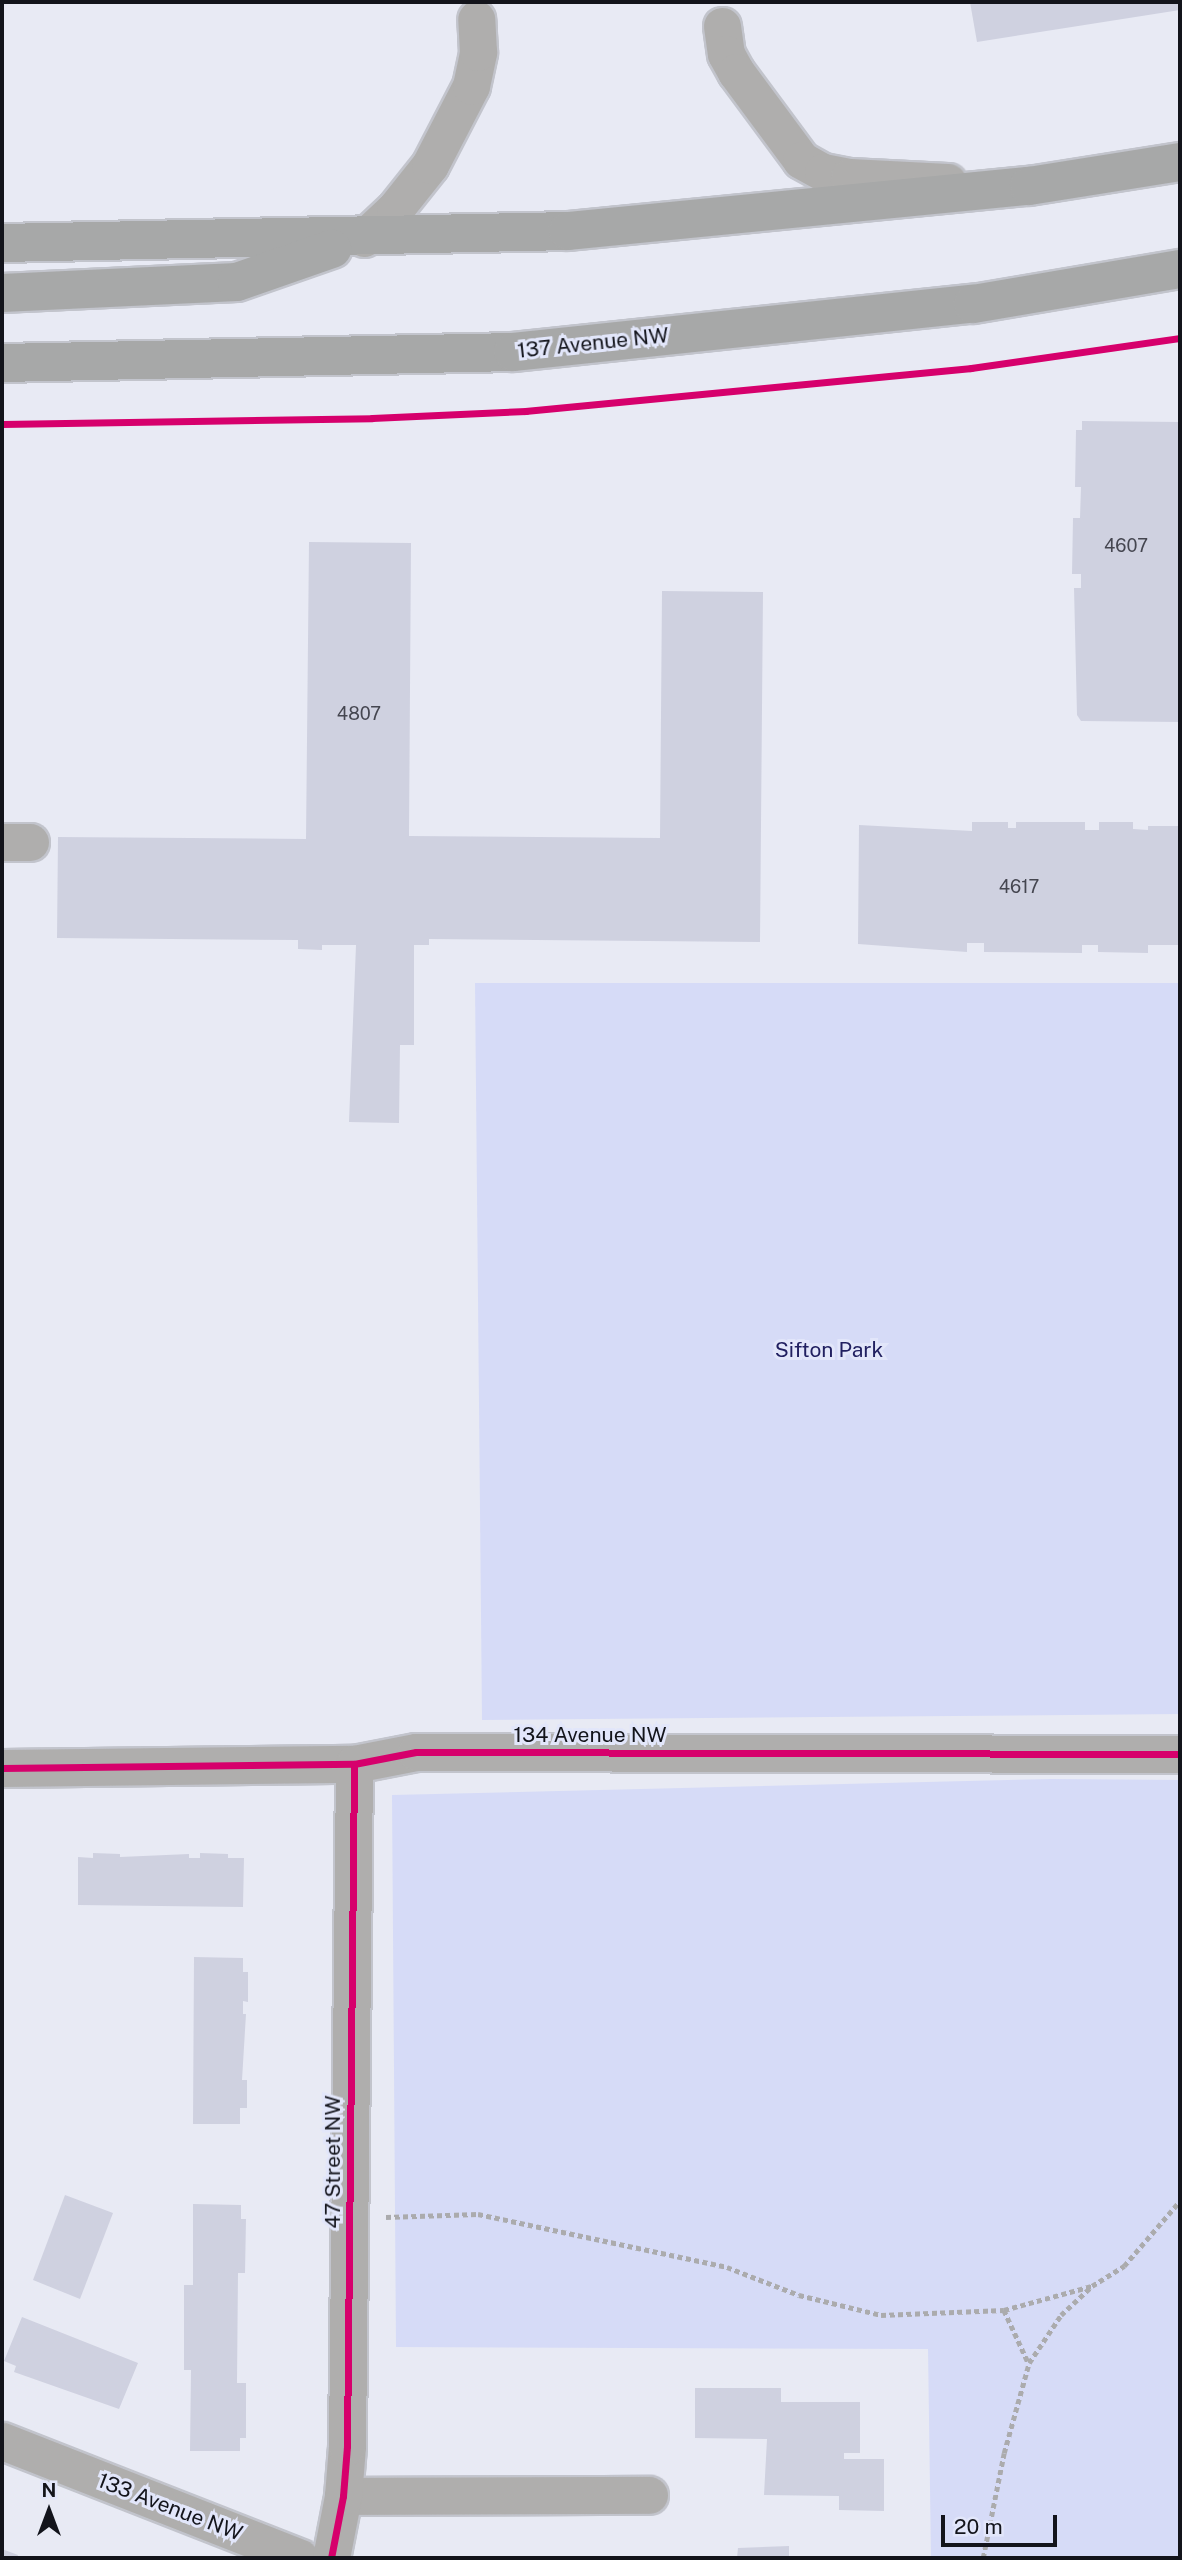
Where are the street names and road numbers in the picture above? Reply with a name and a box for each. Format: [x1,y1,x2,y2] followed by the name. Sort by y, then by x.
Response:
[516,323,670,363] street label: 137 Avenue NW
[513,1722,667,1748] street label: 134 Avenue NW
[320,2095,346,2229] street label: 47 Street NW
[94,2468,246,2546] street label: 133 Avenue NW

